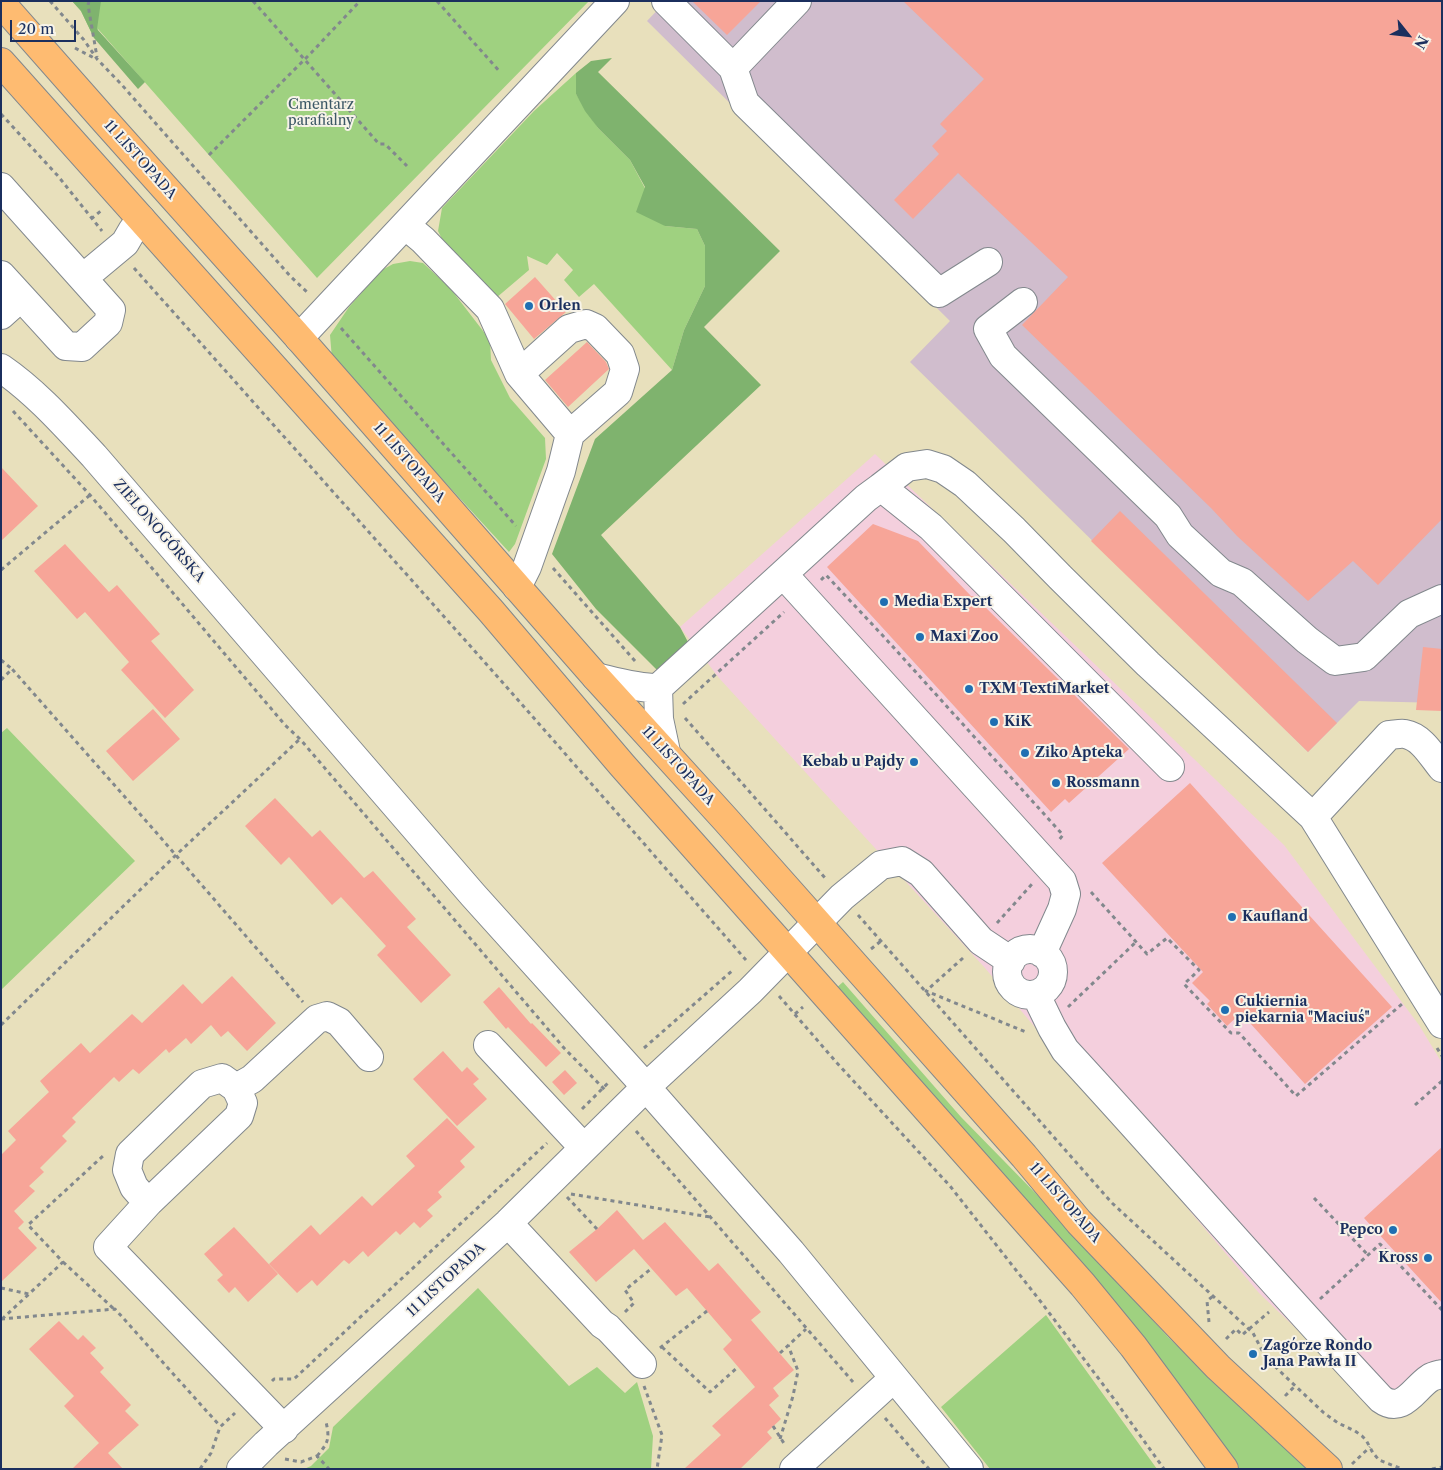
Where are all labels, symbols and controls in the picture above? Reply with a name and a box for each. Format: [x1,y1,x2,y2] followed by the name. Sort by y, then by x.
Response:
[12,10,79,42] scale bar
[1383,10,1433,60] north arrow
[18,19,54,38] text: 20 m
[1410,33,1432,52] text: N
[288,97,354,130] park label: Cmentarz parafialny
[100,117,180,203] street label: 11 LISTOPADA
[539,298,581,314] place label: Orlen
[523,300,535,312] marker: Orlen
[370,420,448,506] street label: 11 LISTOPADA
[110,476,208,586] street label: ZIELONOGÓRSKA
[894,594,992,610] place label: Media Expert
[878,596,890,608] marker: Media Expert
[930,629,998,645] place label: Maxi Zoo
[914,631,926,643] marker: Maxi Zoo
[979,681,1109,697] place label: TXM TextiMarket
[963,683,975,695] marker: TXM TextiMarket
[1004,714,1031,730] place label: KiK
[988,716,1000,728] marker: KiK
[638,723,718,809] street label: 11 LISTOPADA
[1035,745,1123,761] place label: Ziko Apteka
[1019,747,1031,759] marker: Ziko Apteka
[802,754,904,770] place label: Kebab u Pajdy
[908,756,920,768] marker: Kebab u Pajdy
[1066,775,1140,791] place label: Rossmann
[1050,777,1062,789] marker: Rossmann
[1242,909,1308,925] place label: Kaufland
[1226,911,1238,923] marker: Kaufland
[1235,994,1370,1026] place label: Cukiernia piekarnia "Maciuś"
[1219,1004,1231,1016] marker: Cukiernia piekarnia "Maciuś"
[1026,1160,1104,1246] street label: 11 LISTOPADA
[1339,1222,1383,1238] place label: Pepco
[1387,1224,1399,1236] marker: Pepco
[404,1240,488,1320] street label: 11 LISTOPADA
[1378,1250,1418,1266] place label: Kross
[1422,1252,1434,1264] marker: Kross
[1263,1338,1372,1370] place label: Zagórze Rondo Jana Pawła II
[1247,1348,1259,1360] marker: Zagórze Rondo Jana Pawła II

